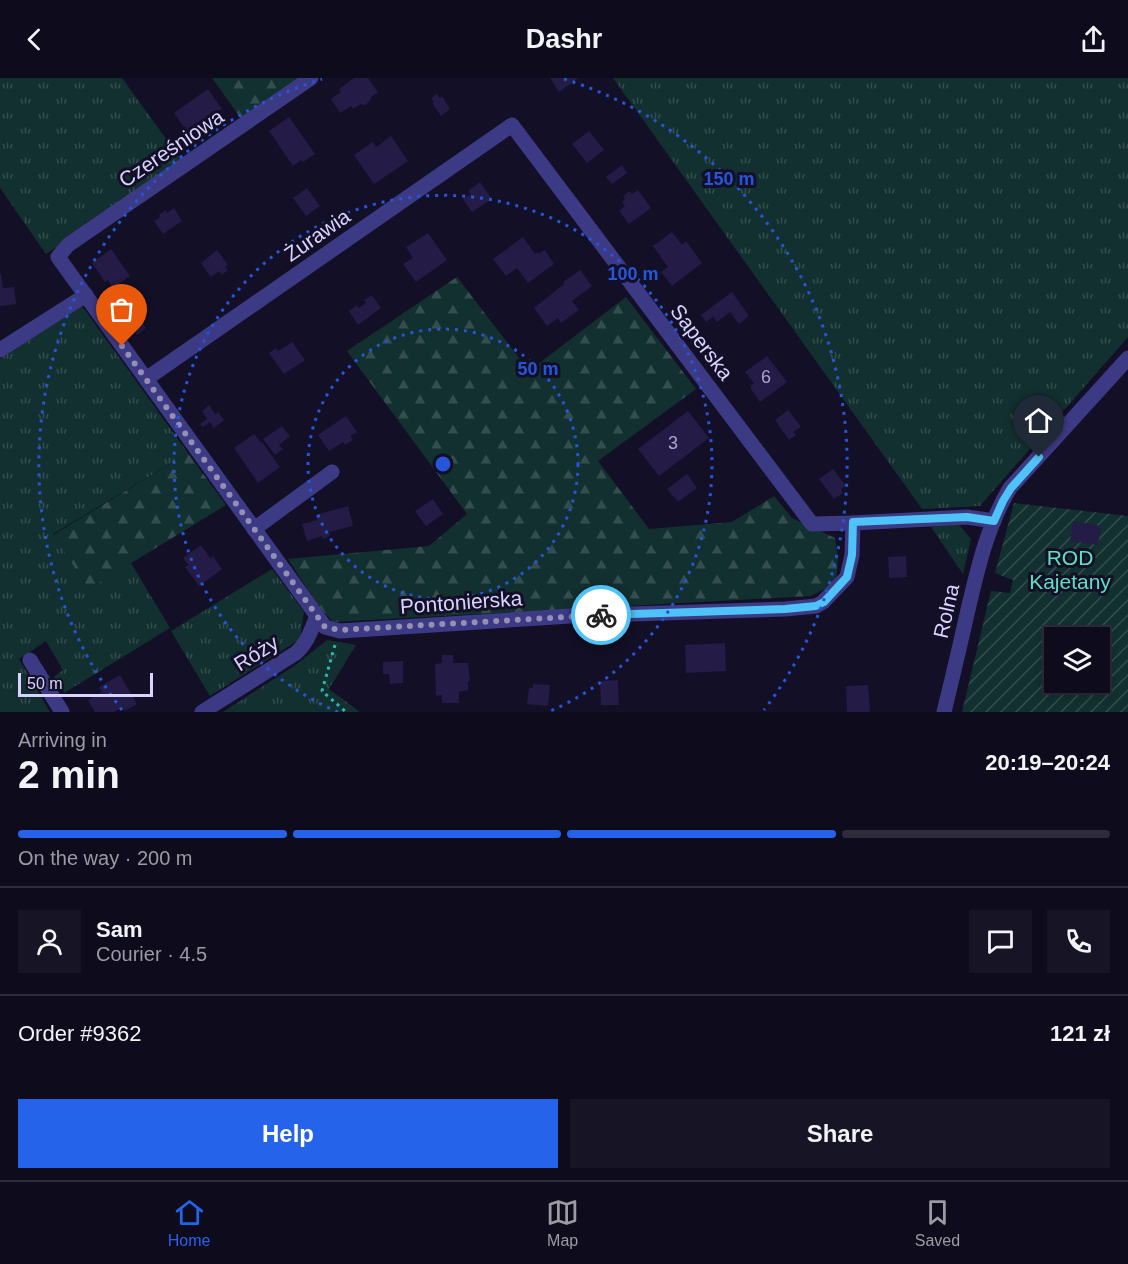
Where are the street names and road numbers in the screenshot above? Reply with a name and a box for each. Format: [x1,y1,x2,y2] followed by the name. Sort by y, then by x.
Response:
[114,104,228,191] street label: Czereśniowa
[280,204,354,266] street label: Żurawia
[666,300,738,385] street label: Saperska
[929,581,963,640] street label: Rolna
[399,586,523,618] street label: Pontonierska
[230,630,283,675] street label: Róży

